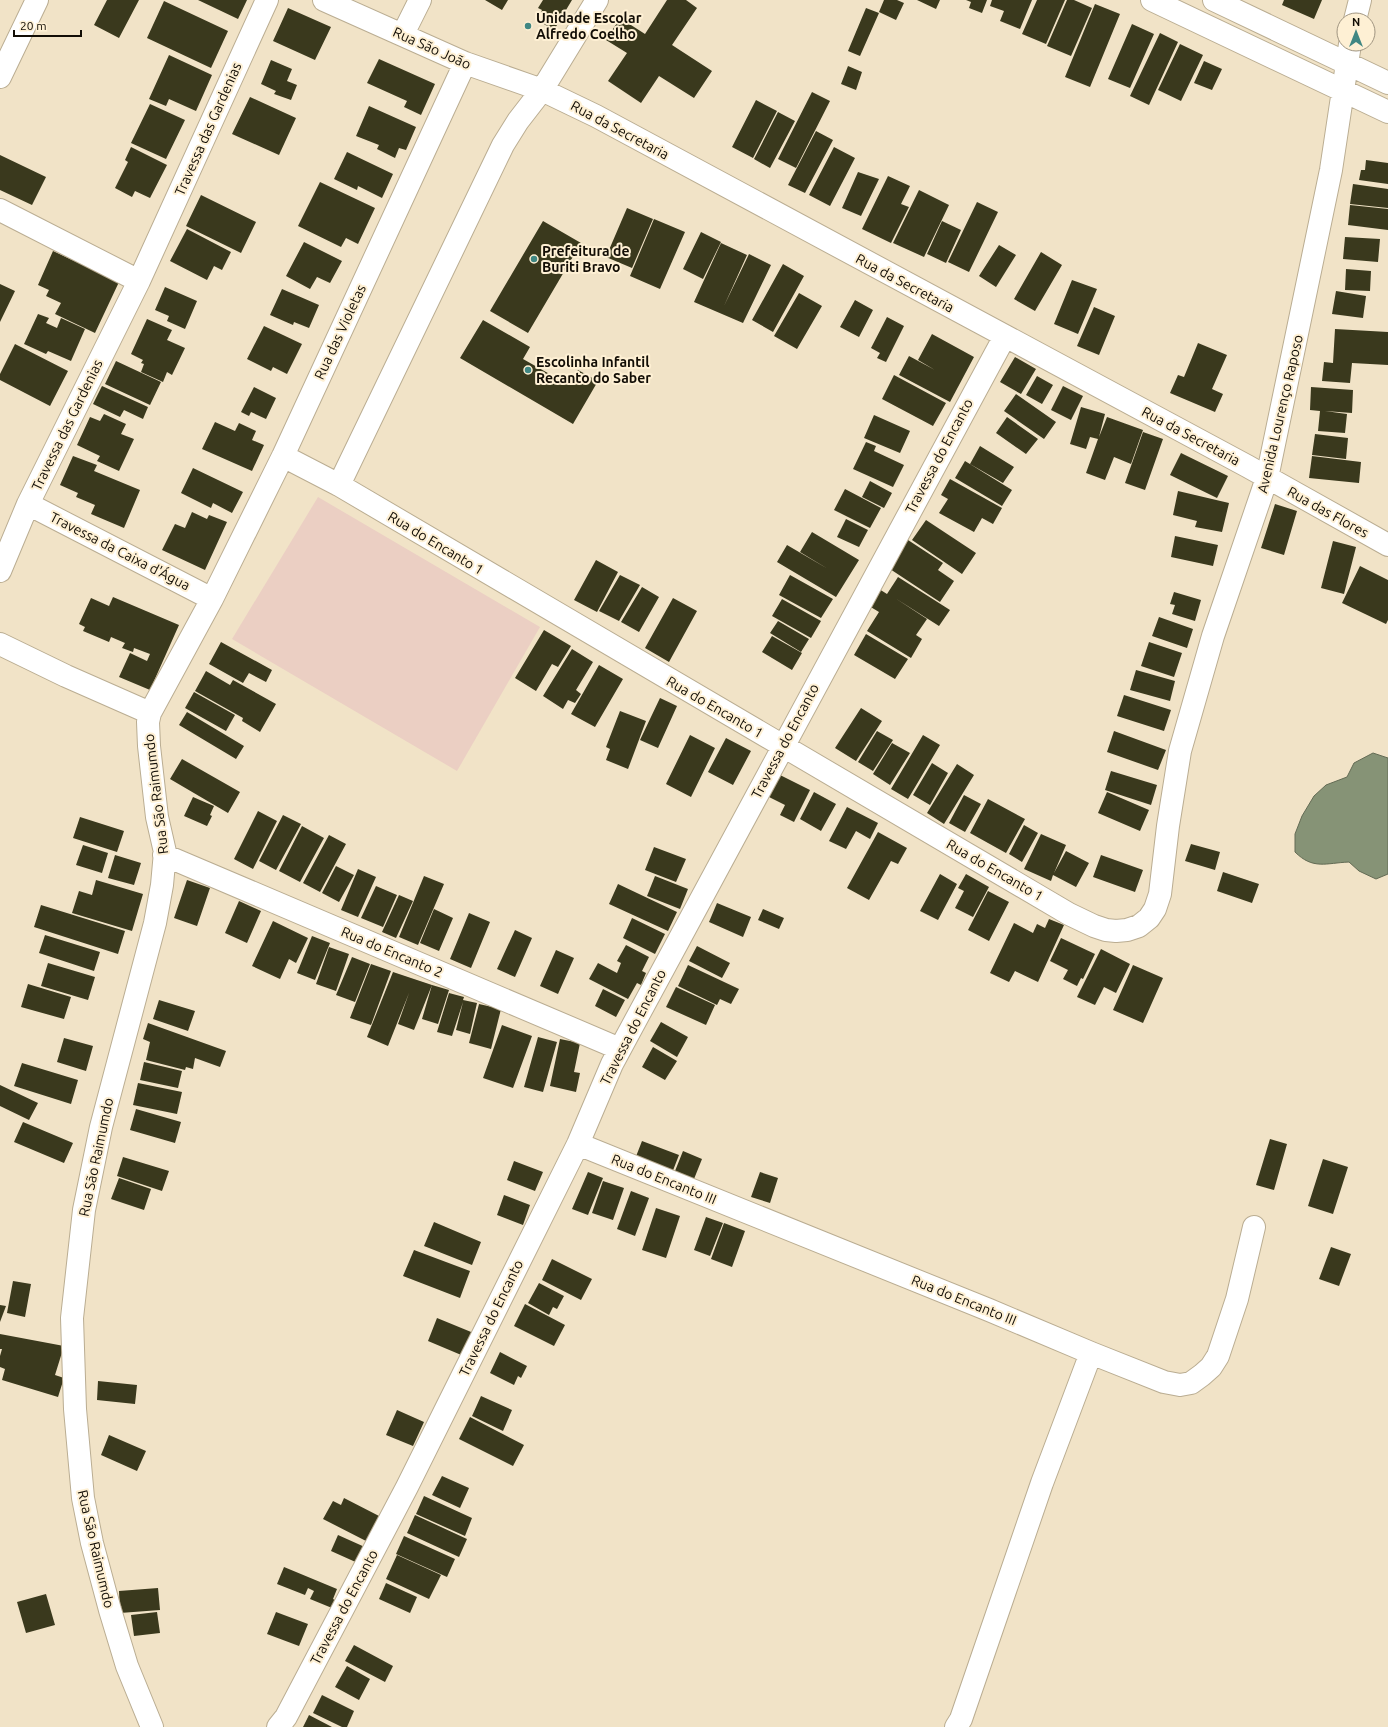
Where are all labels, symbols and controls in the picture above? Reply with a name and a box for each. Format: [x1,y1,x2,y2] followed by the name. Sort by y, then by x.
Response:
[536,10,642,42] place label: Unidade Escolar Alfredo Coelho
[14,12,81,38] scale bar
[1336,12,1376,52] north arrow
[1352,16,1360,28] text: N
[20,19,47,32] text: 20 m
[523,21,533,31] marker: Unidade Escolar Alfredo Coelho
[391,24,473,72] street label: Rua São João
[171,60,245,198] street label: Travessa das Gardenias
[568,97,672,163] street label: Rua da Secretaria
[542,243,629,275] place label: Prefeitura de Buriti Bravo
[853,250,957,316] street label: Rua da Secretaria
[529,254,539,264] marker: Prefeitura de Buriti Bravo
[311,282,369,382] street label: Rua das Violetas
[1254,333,1306,495] street label: Avenida Lourenço Raposo
[536,354,651,386] place label: Escolinha Infantil Recanto do Saber
[28,357,106,493] street label: Travessa das Gardenias
[523,365,533,375] marker: Escolinha Infantil Recanto do Saber
[902,396,976,516] street label: Travessa do Encanto
[1139,403,1243,469] street label: Rua da Secretaria
[1285,483,1371,541] street label: Rua das Flores
[47,508,193,593] street label: Travessa da Caixa d'Água
[385,508,487,578] street label: Rua do Encanto 1
[664,673,766,741] street label: Rua do Encanto 1
[748,681,822,801] street label: Travessa do Encanto
[141,733,171,855] street label: Rua São Raimumdo
[944,836,1046,904] street label: Rua do Encanto 1
[339,923,445,981] street label: Rua do Encanto 2
[597,967,669,1087] street label: Travessa do Encanto
[76,1096,116,1218] street label: Rua São Raimumdo
[609,1151,719,1207] street label: Rua do Encanto III
[456,1257,526,1379] street label: Travessa do Encanto
[909,1272,1019,1328] street label: Rua do Encanto III
[75,1488,117,1610] street label: Rua São Raimumdo
[307,1547,381,1667] street label: Travessa do Encanto

